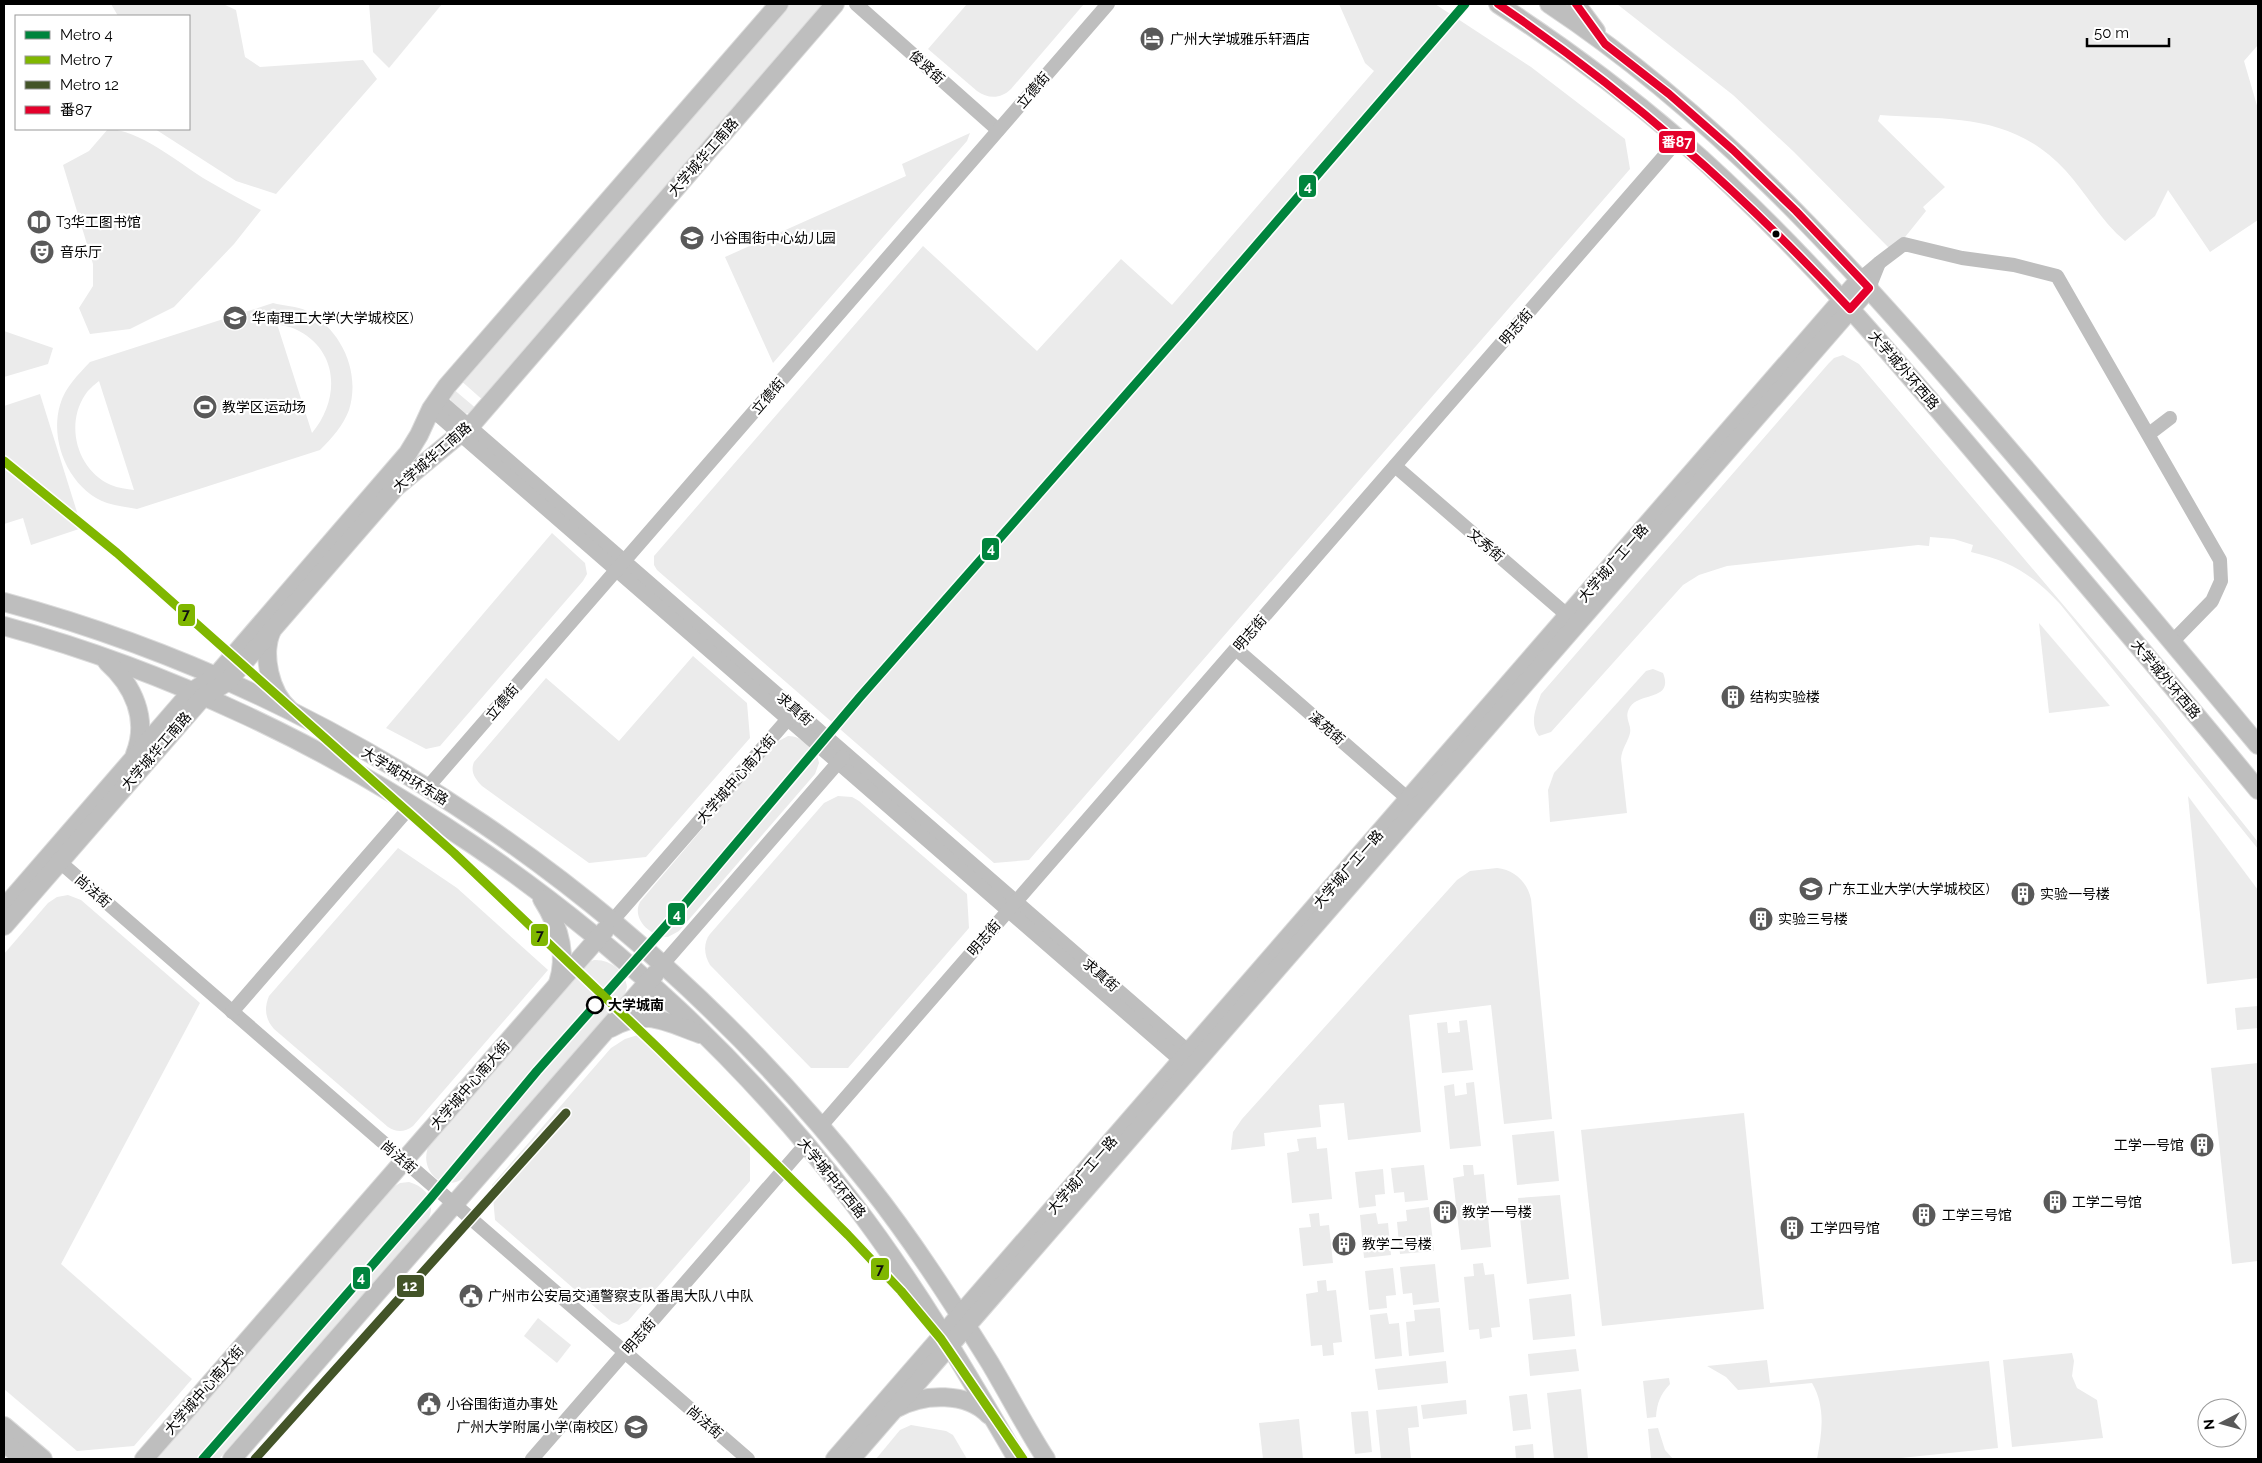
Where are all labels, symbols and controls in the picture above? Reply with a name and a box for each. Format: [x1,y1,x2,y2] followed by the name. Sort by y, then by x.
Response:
[15,15,190,130] legend
[2087,15,2170,47] scale bar
[2094,24,2129,42] text: 50 m
[60,26,113,44] text: Metro 4
[1139,26,1165,52] hotel icon: 广州大学城雅乐轩酒店
[1170,31,1310,47] place label: 广州大学城雅乐轩酒店
[906,47,948,87] street label: 俊贤街
[60,51,113,69] text: Metro 7
[1013,69,1053,111] street label: 立德街
[60,76,119,94] text: Metro 12
[60,101,92,119] text: 番87
[665,115,741,199] street label: 大学城华工南路
[1658,130,1696,154] line badge: 番87
[1662,134,1692,150] text: 番87
[1298,174,1317,198] line badge: 4
[1304,178,1312,194] text: 4
[26,209,52,235] library icon: T3华工图书馆
[56,214,141,230] place label: T3华工图书馆
[679,225,705,251] school or university icon: 小谷围街中心幼儿园
[1771,229,1781,239] unlabelled marker
[710,230,836,246] place label: 小谷围街中心幼儿园
[29,239,55,265] theatre icon: 音乐厅
[60,244,102,260] place label: 音乐厅
[222,305,248,331] school or university icon: 华南理工大学(大学城校区)
[1496,306,1536,348] street label: 明志街
[252,310,414,326] place label: 华南理工大学(大学城校区)
[1866,328,1942,412] street label: 大学城外环西路
[748,375,788,417] street label: 立德街
[192,394,218,420] sports icon: 教学区运动场
[222,399,306,415] place label: 教学区运动场
[390,419,474,495] street label: 大学城华工南路
[1575,521,1651,605] street label: 大学城广工一路
[1465,525,1507,565] street label: 文秀街
[981,537,1000,561] line badge: 4
[987,540,995,556] text: 4
[177,603,196,627] line badge: 7
[182,606,190,622] text: 7
[1230,612,1270,654] street label: 明志街
[2128,636,2204,722] street label: 大学城外环西路
[482,681,522,723] street label: 立德街
[1720,684,1746,710] building icon: 结构实验楼
[774,689,816,729] street label: 求真街
[1750,689,1820,705] place label: 结构实验楼
[1306,708,1348,748] street label: 溪苑街
[118,709,194,793] street label: 大学城华工南路
[693,731,779,827] street label: 大学城中心南大街
[359,744,451,808] street label: 大学城中环东路
[1310,827,1386,911] street label: 大学城广工一路
[72,871,114,911] street label: 尚法街
[1798,876,1824,902] school or university icon: 广东工业大学(大学城校区)
[1828,881,1990,897] place label: 广东工业大学(大学城校区)
[2010,881,2036,907] building icon: 实验一号楼
[2040,886,2110,902] place label: 实验一号楼
[667,902,686,926] line badge: 4
[673,906,681,922] text: 4
[1748,906,1774,932] building icon: 实验三号楼
[1778,911,1848,927] place label: 实验三号楼
[964,917,1004,959] street label: 明志街
[530,923,549,947] line badge: 7
[536,927,544,943] text: 7
[1080,955,1122,995] street label: 求真街
[586,996,604,1014] marker: 大学城南
[608,997,664,1013] place label: 大学城南
[427,1037,513,1133] street label: 大学城中心南大街
[2189,1132,2215,1158] building icon: 工学一号馆
[1044,1133,1120,1217] street label: 大学城广工一路
[795,1135,869,1221] street label: 大学城中环西路
[378,1137,420,1177] street label: 尚法街
[2114,1137,2184,1153] place label: 工学一号馆
[2042,1189,2068,1215] building icon: 工学二号馆
[2072,1194,2142,1210] place label: 工学二号馆
[1432,1199,1458,1225] building icon: 教学一号楼
[1911,1202,1937,1228] building icon: 工学三号馆
[1462,1204,1532,1220] place label: 教学一号楼
[1942,1207,2012,1223] place label: 工学三号馆
[1779,1215,1805,1241] building icon: 工学四号馆
[1810,1220,1880,1236] place label: 工学四号馆
[1331,1231,1357,1257] building icon: 教学二号楼
[1362,1236,1432,1252] place label: 教学二号楼
[870,1257,890,1281] line badge: 7
[876,1261,884,1277] text: 7
[352,1266,371,1290] line badge: 4
[357,1269,365,1285] text: 4
[396,1274,425,1298] line badge: 12
[403,1278,418,1294] text: 12
[458,1283,484,1309] public building icon: 广州市公安局交通警察支队番禺大队八中队
[488,1288,754,1304] place label: 广州市公安局交通警察支队番禺大队八中队
[619,1315,659,1357] street label: 明志街
[161,1342,247,1438] street label: 大学城中心南大街
[416,1391,442,1417] public building icon: 小谷围街道办事处
[446,1396,558,1412] place label: 小谷围街道办事处
[2197,1398,2247,1448] north arrow
[684,1402,726,1442] street label: 尚法街
[623,1414,649,1440] school or university icon: 广州大学附属小学(南校区)
[2201,1418,2218,1431] text: N
[456,1419,618,1435] place label: 广州大学附属小学(南校区)

